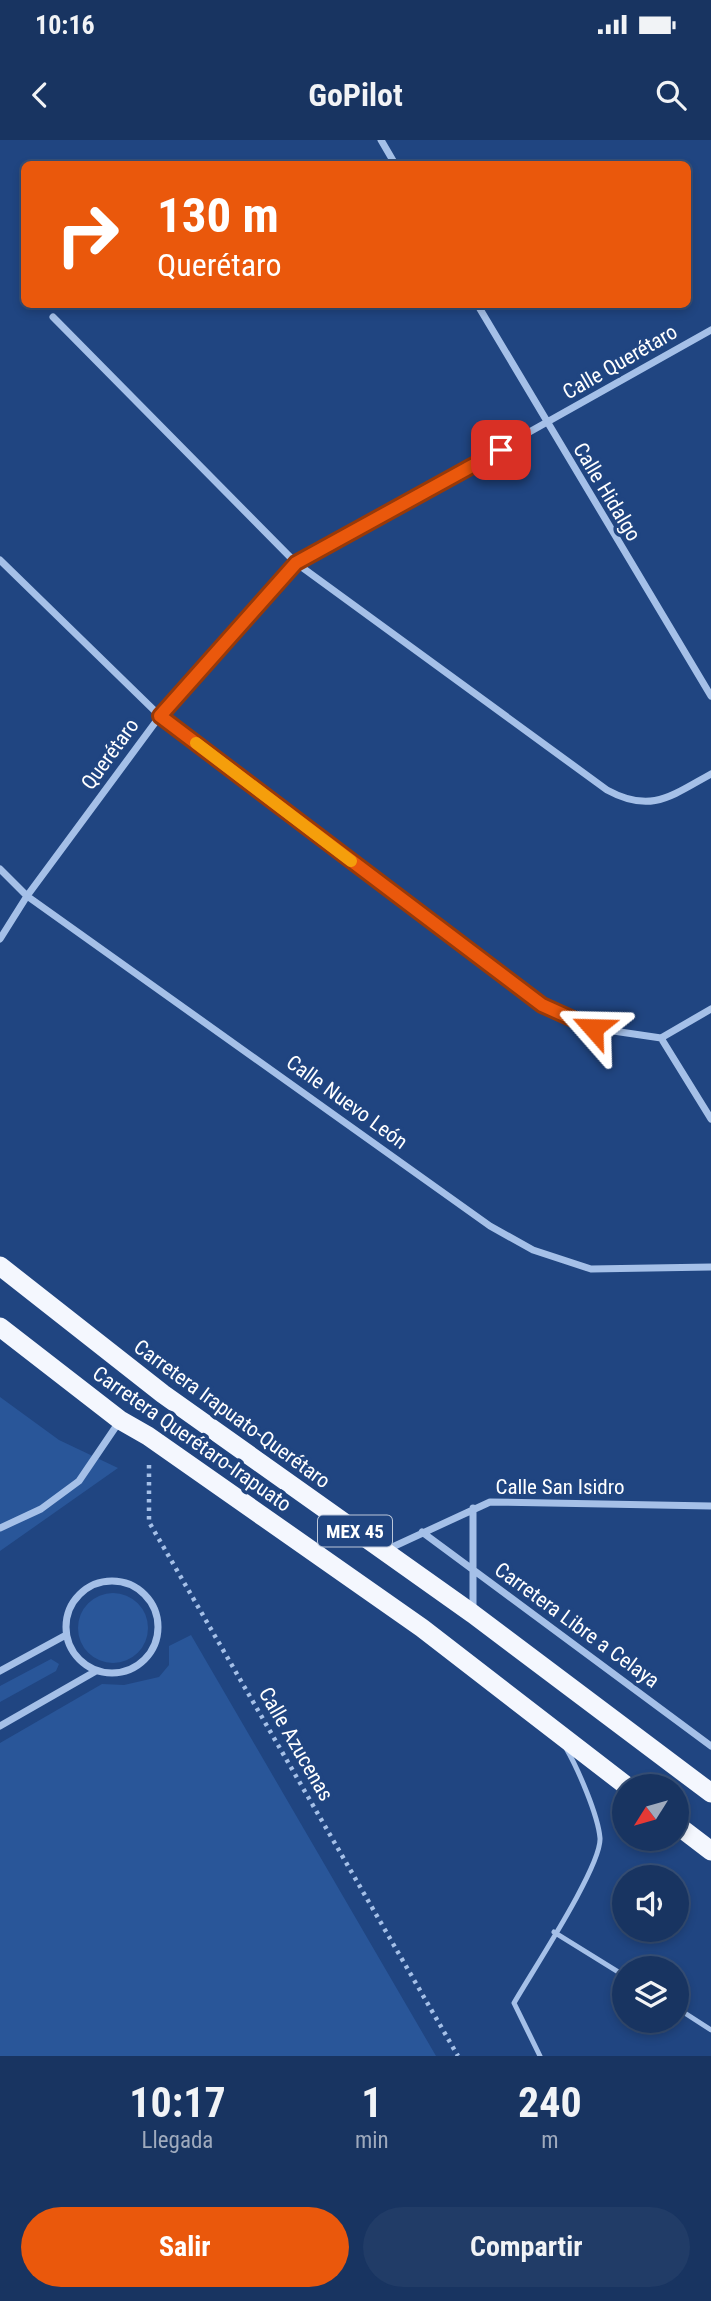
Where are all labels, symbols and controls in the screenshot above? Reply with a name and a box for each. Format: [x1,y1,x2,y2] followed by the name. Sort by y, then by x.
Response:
[35,10,95,40] text: 10:16
[21,76,59,114] icon: back
[308,76,403,114] text: GoPilot
[652,76,690,114] icon: search
[157,187,279,244] text: 130 m
[42,189,133,280] icon: right
[157,246,281,284] text: Querétaro
[559,320,681,404] street label: Calle Querétaro
[471,420,531,480] pin
[482,431,520,469] icon: arrive
[568,439,646,545] street label: Calle Hidalgo
[76,714,144,794] street label: Querétaro
[556,991,630,1065] position arrow
[282,1050,412,1154] street label: Calle Nuevo León
[129,1335,335,1493] street label: Carretera Irapuato-Querétaro
[88,1361,296,1517] street label: Carretera Querétaro-Irapuato
[495,1475,625,1499] street label: Calle San Isidro
[318,1516,392,1546] road number: MEX 45
[490,1557,664,1693] street label: Carretera Libre a Celaya
[254,1683,338,1805] street label: Calle Azucenas
[612,1774,690,1852] north arrow
[612,1774,689,2033] map controls
[612,1865,689,1942] button: sound
[612,1956,689,2033] button: layers
[129,2078,226,2127] text: 10:17
[361,2078,382,2127] text: 1
[518,2078,582,2127] text: 240
[142,2127,213,2154] text: Llegada
[355,2127,389,2154] text: min
[541,2127,558,2154] text: m
[21,2207,349,2287] button: Salir
[363,2207,690,2287] button: Compartir

